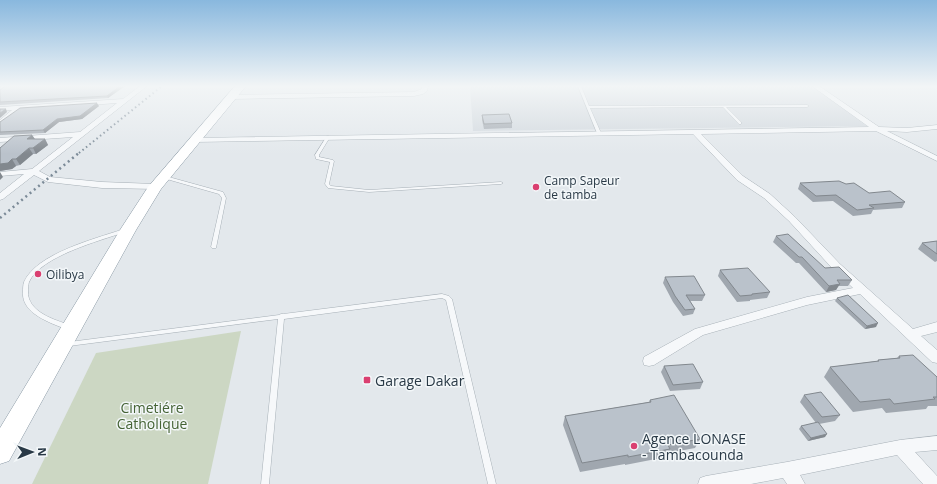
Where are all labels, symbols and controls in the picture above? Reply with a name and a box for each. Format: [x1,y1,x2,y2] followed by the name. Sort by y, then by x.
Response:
[544,172,619,203] place label: Camp Sapeur de tamba
[531,182,541,192] marker: Camp Sapeur de tamba
[46,266,84,283] place label: Oilibya
[33,269,43,279] marker: Oilibya
[375,371,465,390] place label: Garage Dakar
[362,375,372,385] marker: Garage Dakar
[117,398,187,433] park label: Cimetiére Catholique
[642,429,746,464] place label: Agence LONASE - Tambacounda
[12,432,52,472] north arrow
[629,441,639,451] marker: Agence LONASE - Tambacounda
[35,447,50,456] text: N

